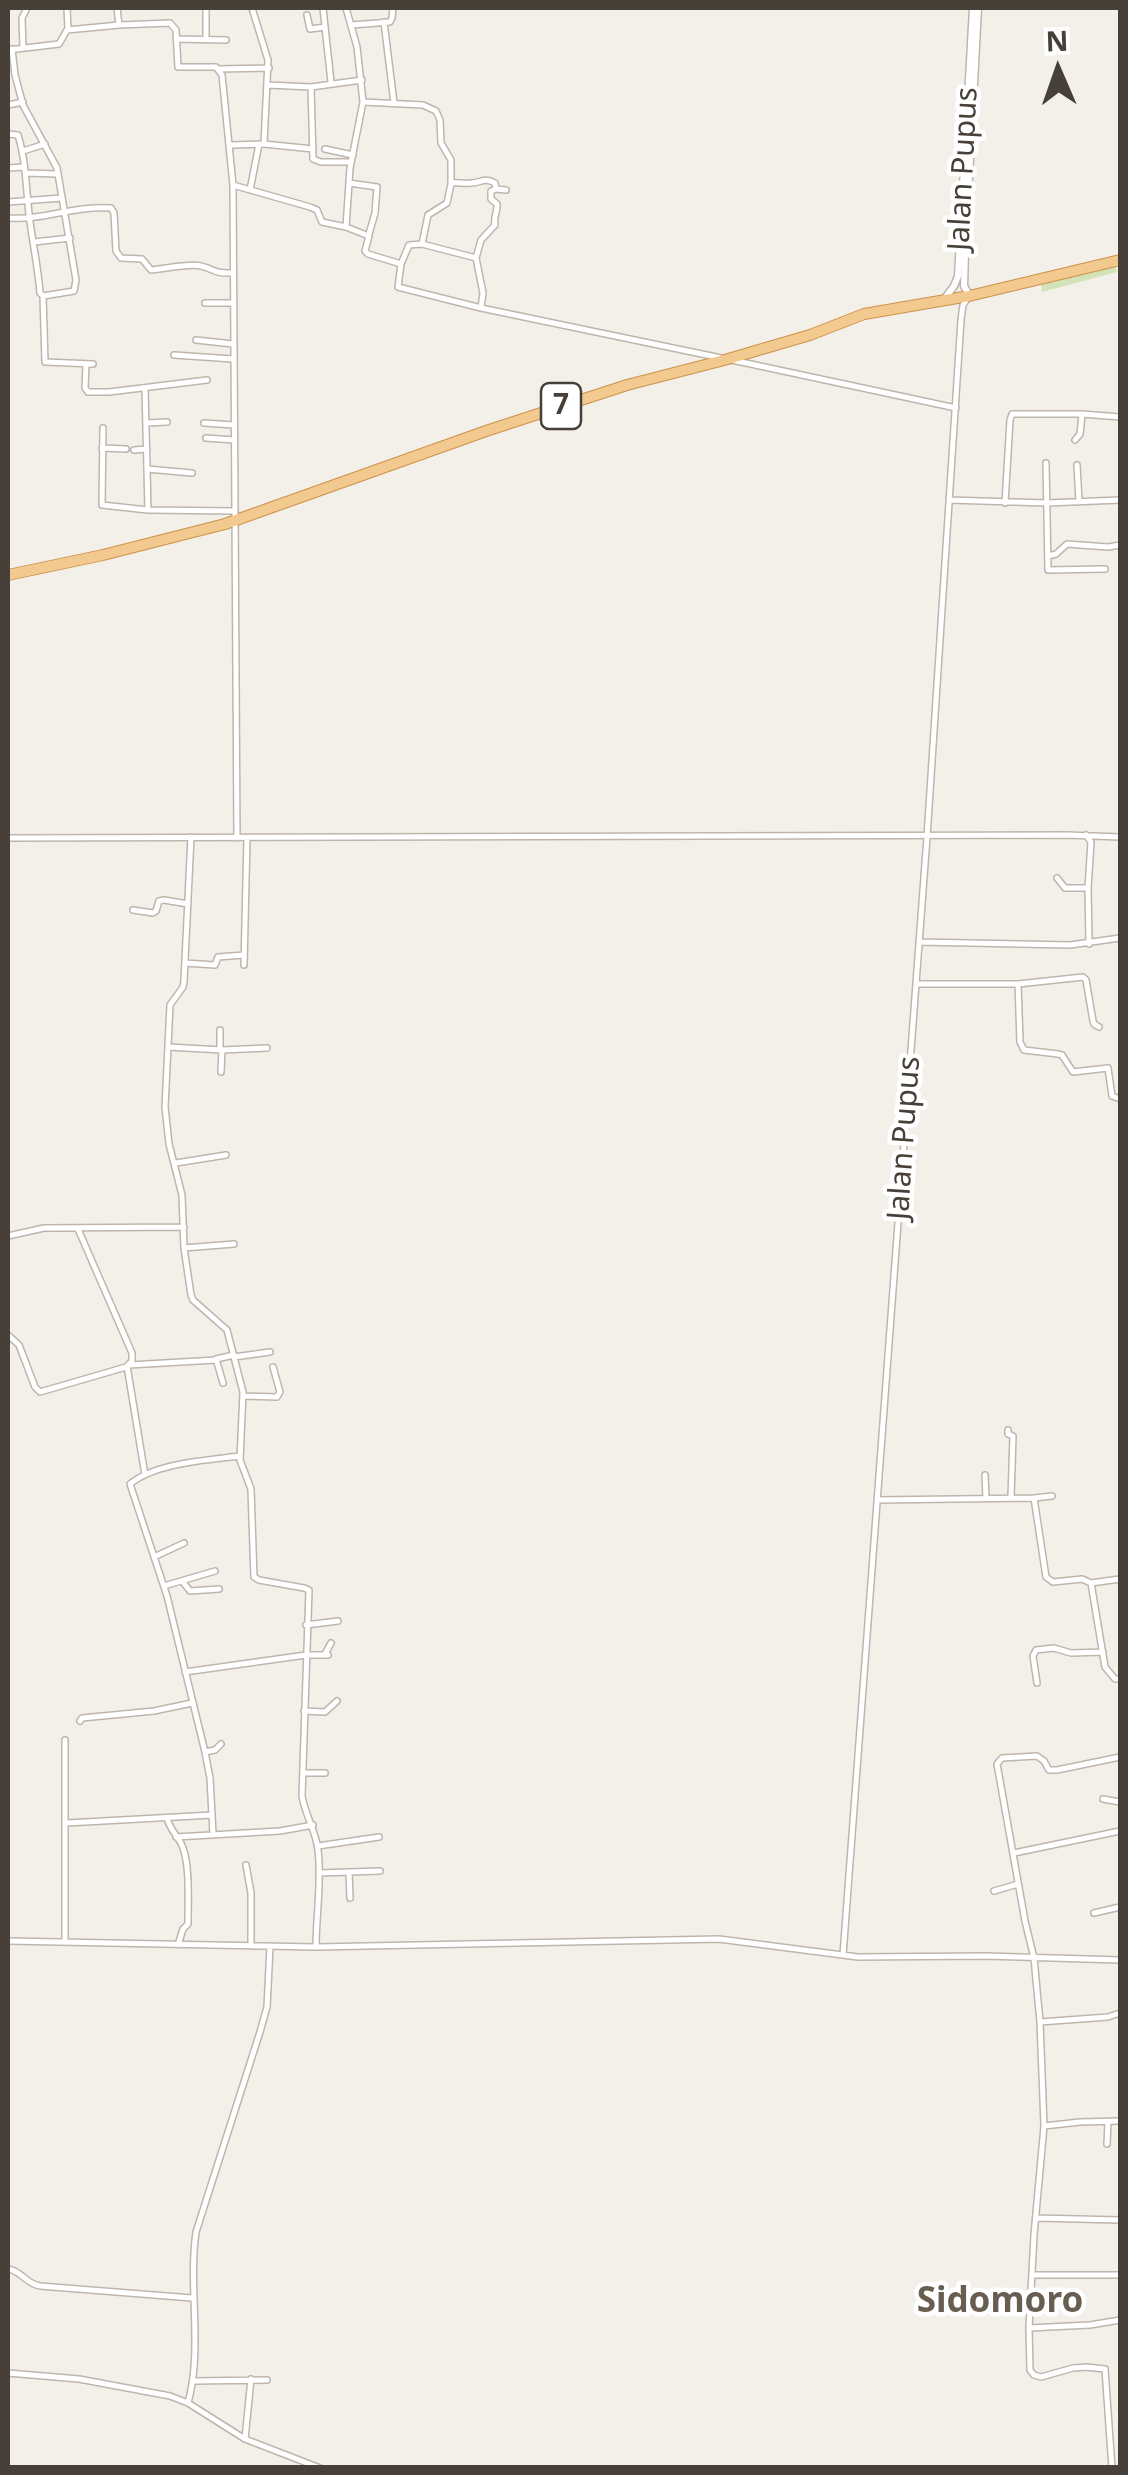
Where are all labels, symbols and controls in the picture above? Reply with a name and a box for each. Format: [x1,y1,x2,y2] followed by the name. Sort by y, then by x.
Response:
[1008,20,1108,120] north arrow
[1045,21,1069,59] text: N
[942,86,986,252] street label: Jalan Pupus
[541,383,581,429] road number: 7
[881,1055,929,1221] street label: Jalan Pupus
[917,2281,1083,2323] district label: Sidomoro

